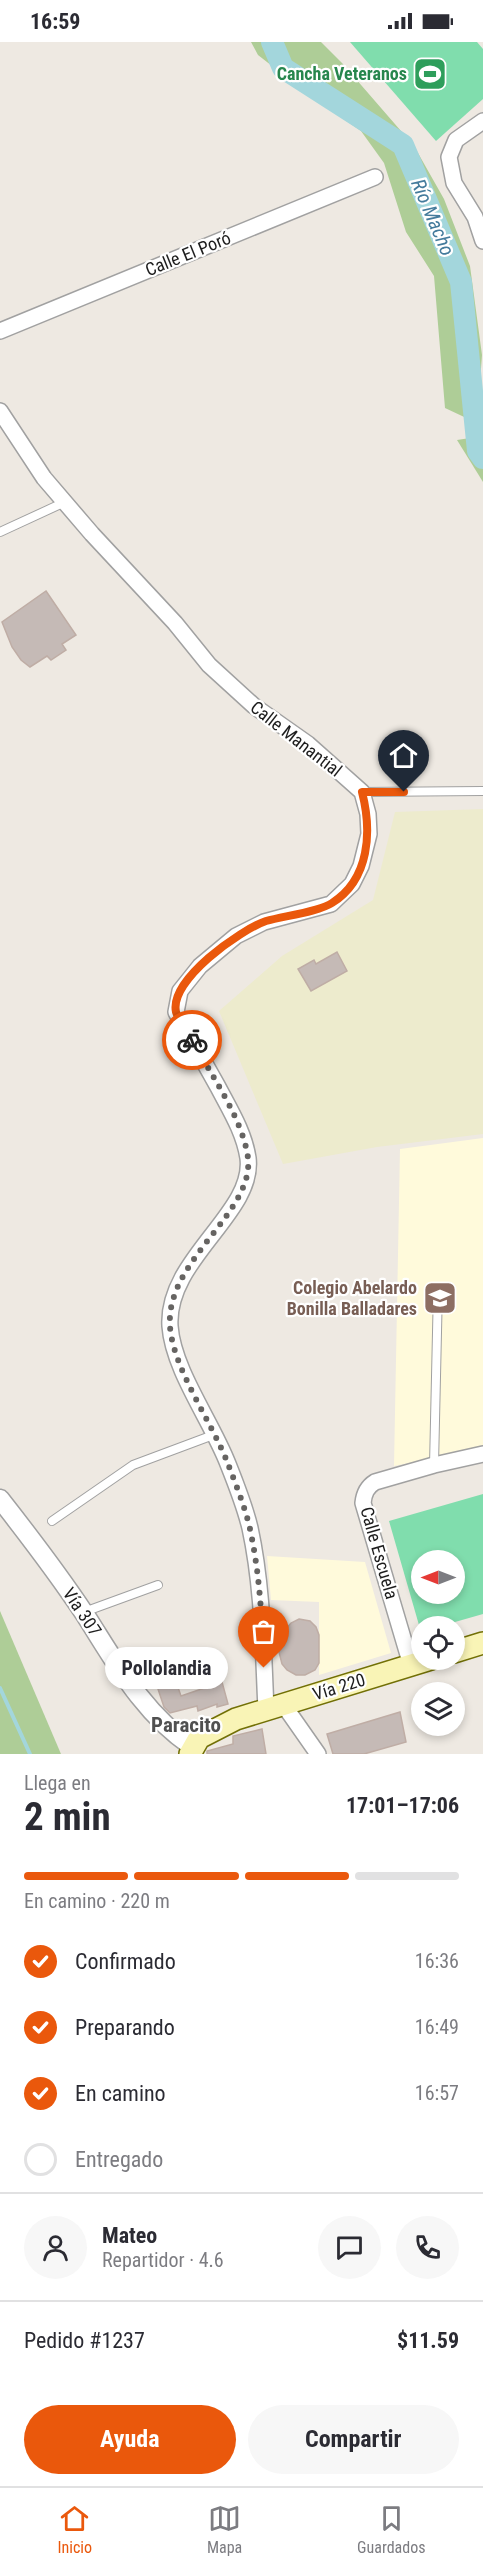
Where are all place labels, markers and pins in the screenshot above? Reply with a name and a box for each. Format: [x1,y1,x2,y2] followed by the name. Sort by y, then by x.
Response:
[412,56,448,92] sports icon: Cancha Veteranos
[277,63,407,84] place label: Cancha Veteranos
[378,730,429,792] pin
[287,1277,417,1319] place label: Colegio Abelardo Bonilla Balladares
[422,1280,458,1316] school or university icon: Colegio Abelardo Bonilla Balladares
[238,1606,289,1668] pin
[105,1647,228,1689] callout: Pollolandia

